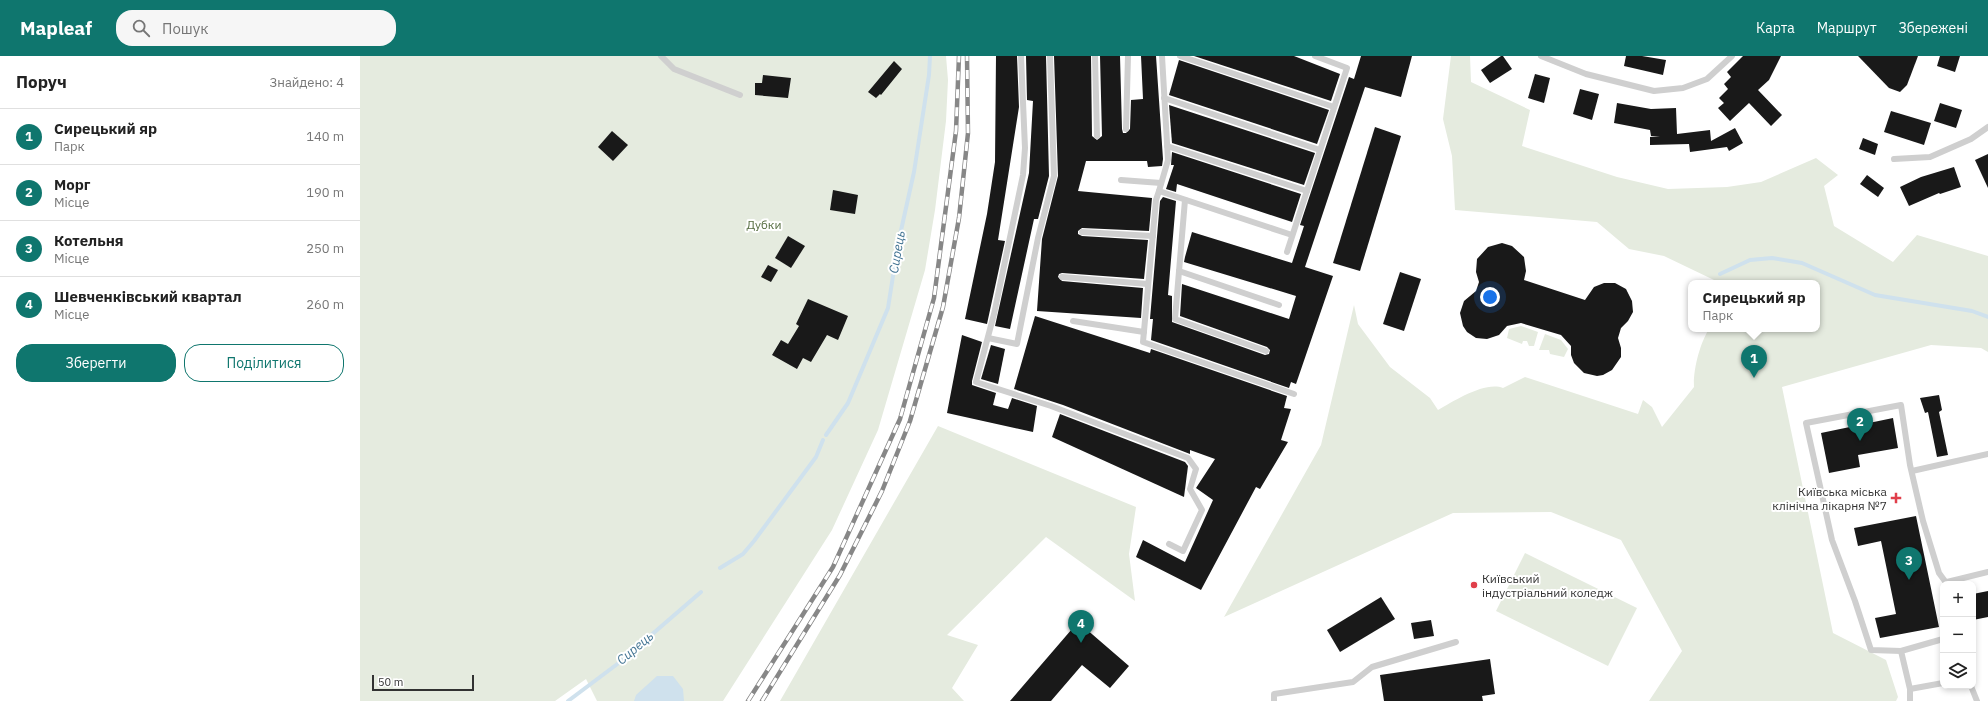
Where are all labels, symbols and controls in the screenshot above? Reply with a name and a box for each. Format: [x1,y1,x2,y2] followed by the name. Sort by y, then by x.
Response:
[116,10,396,46] search box
[20,16,92,40] text: Mapleaf
[130,17,152,39] icon: search
[162,19,209,38] text: Пошук
[1756,19,1795,37] text: Карта
[1817,19,1877,37] text: Маршрут
[1899,19,1968,37] text: Збережені
[16,71,67,93] text: Поруч
[270,74,344,91] text: Знайдено: 4
[54,119,157,138] text: Сирецький яр
[25,128,33,145] text: 1
[306,128,344,145] text: 140 m
[54,138,85,155] text: Парк
[54,175,91,194] text: Морг
[25,184,33,201] text: 2
[306,184,344,201] text: 190 m
[54,194,89,211] text: Місце
[746,217,782,232] park label: Дубки
[885,229,909,275] water label: Сирець
[54,231,124,250] text: Котельня
[25,240,33,257] text: 3
[306,240,344,257] text: 250 m
[54,250,89,267] text: Місце
[1688,280,1820,332] popup
[54,287,242,306] text: Шевченківський квартал
[1480,287,1500,307] your location
[1702,288,1806,307] text: Сирецький яр
[25,296,33,313] text: 4
[306,296,344,313] text: 260 m
[54,306,89,323] text: Місце
[1702,307,1733,324] text: Парк
[16,344,176,382] button: Зберегти
[184,344,344,382] button: Поділитися
[1741,345,1767,378] pin: 1
[1847,408,1873,441] pin: 2
[1772,484,1888,513] place label: Київська міська клінічна лікарня №7
[1890,492,1902,504] marker: Київська міська клінічна лікарня №7
[1896,547,1922,580] pin: 3
[1482,571,1613,600] place label: Київський індустріальний коледж
[1469,580,1479,590] marker: Київський індустріальний коледж
[1940,581,1976,689] map controls
[1940,581,1976,617] button: +
[1068,610,1094,643] pin: 4
[1940,617,1976,653] button: −
[613,628,657,668] water label: Сирець
[1940,653,1976,689] button: layers
[372,673,474,692] scale bar
[378,675,403,689] text: 50 m

